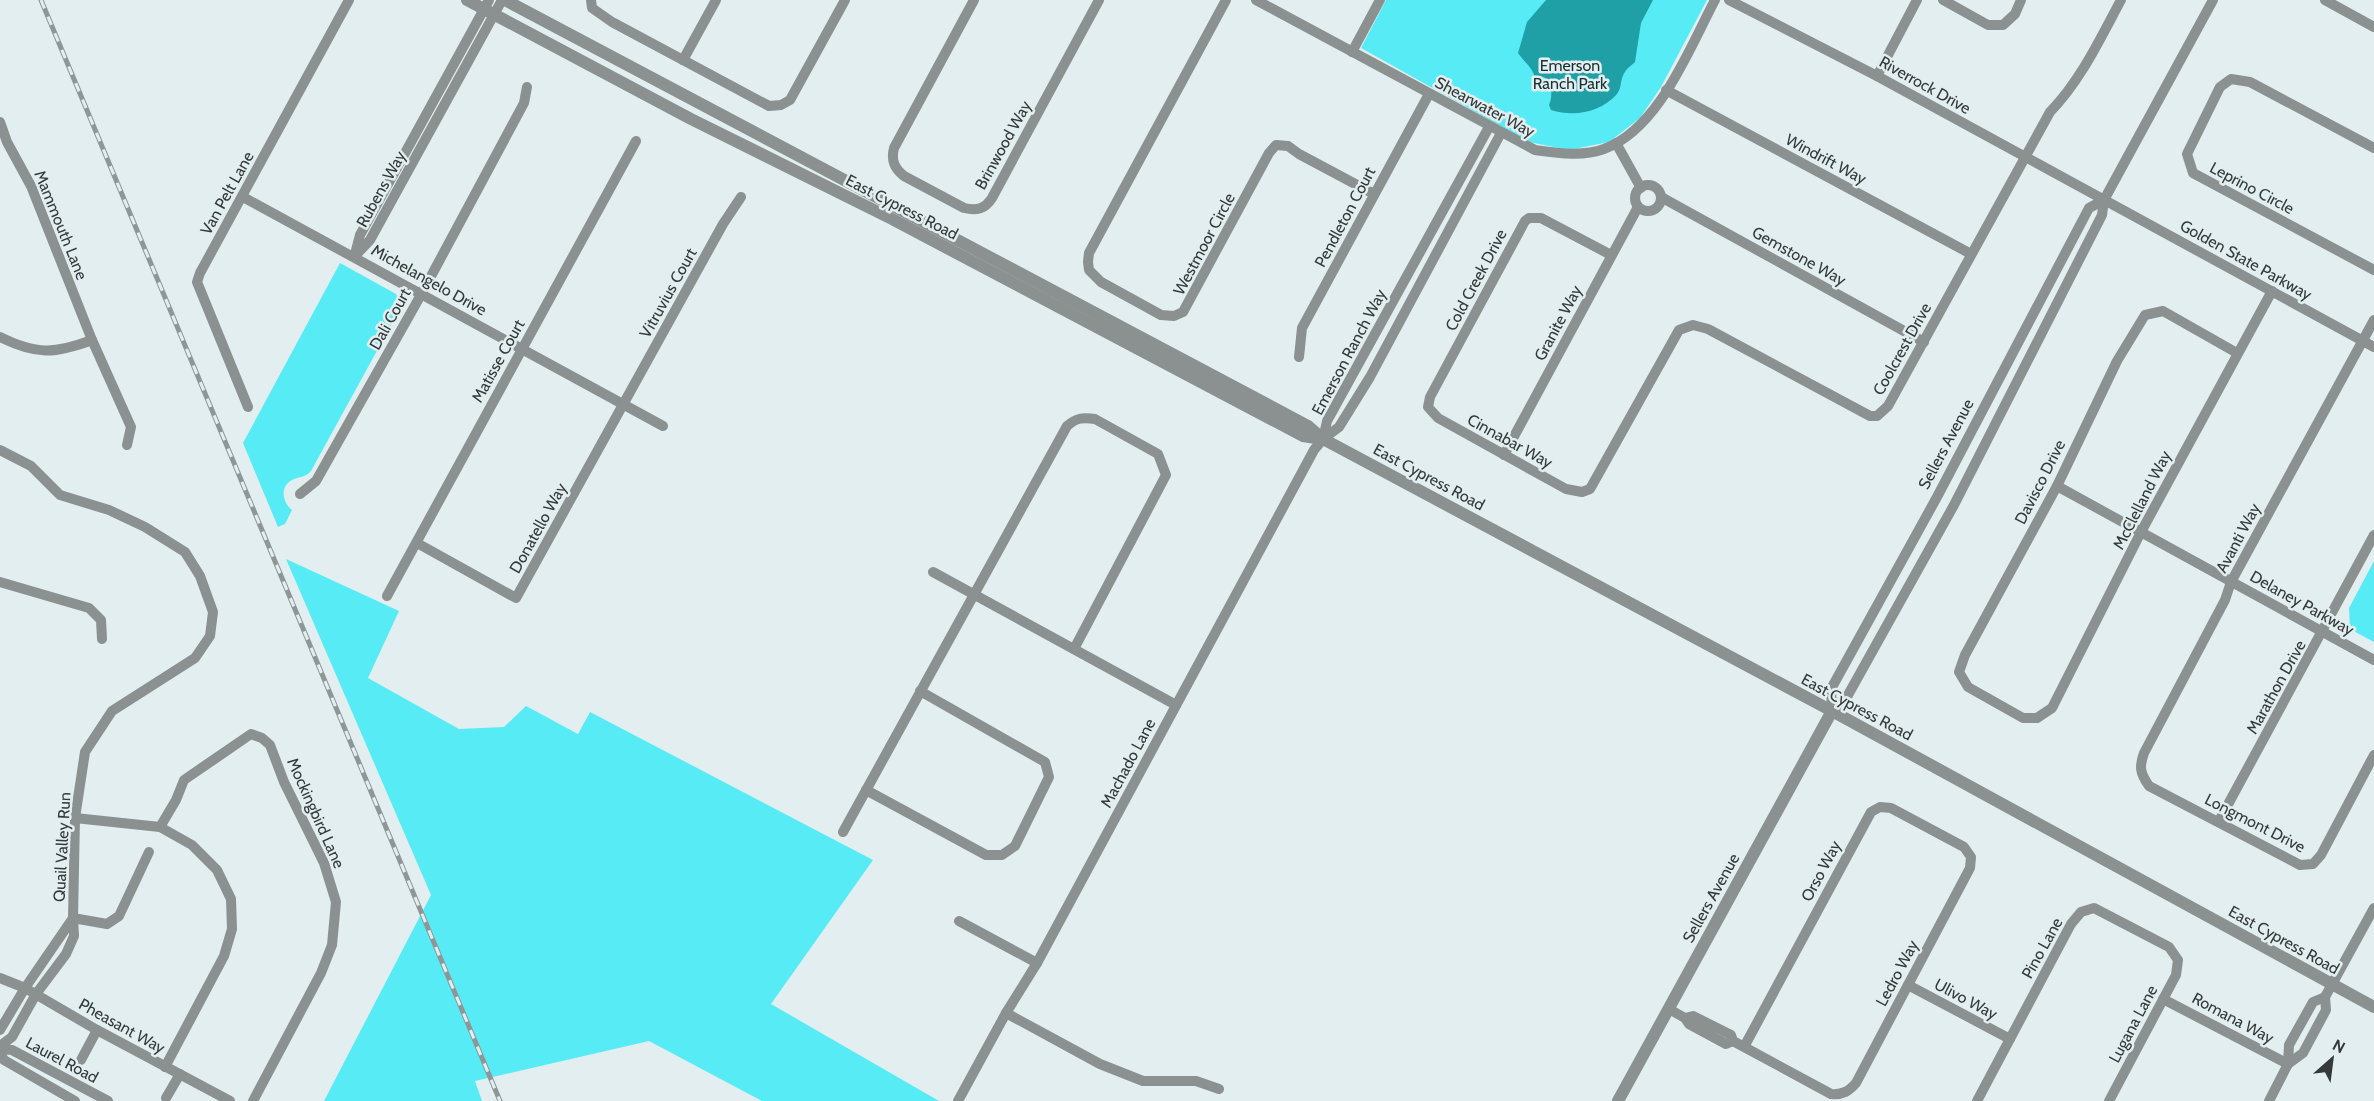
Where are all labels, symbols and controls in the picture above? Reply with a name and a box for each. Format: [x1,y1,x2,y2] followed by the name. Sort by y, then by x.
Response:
[1876,52,1974,118] street label: Riverrock Drive
[1533,56,1608,93] park label: Emerson Ranch Park
[1432,73,1538,141] street label: Shearwater Way
[971,97,1035,193] street label: Brinwood Way
[1782,130,1870,188] street label: Windrift Way
[196,148,258,238] street label: Van Pelt Lane
[352,148,410,230] street label: Rubens Way
[2207,158,2297,218] street label: Leprino Circle
[1311,163,1380,270] street label: Pendleton Court
[30,168,92,282] street label: Mammouth Lane
[843,171,961,243] street label: East Cypress Road
[1169,190,1239,298] street label: Westmoor Circle
[2177,216,2315,304] street label: Golden State Parkway
[1749,222,1849,290] street label: Gemstone Way
[1441,226,1511,334] street label: Cold Creek Drive
[368,240,490,320] street label: Michelangelo Drive
[635,244,701,341] street label: Vitruvius Court
[1530,282,1586,364] street label: Granite Way
[365,284,415,353] street label: Dali Court
[1308,286,1390,418] street label: Emerson Ranch Way
[1869,299,1935,399] street label: Coolcrest Drive
[468,316,529,406] street label: Matisse Court
[1914,396,1978,492] street label: Sellers Avenue
[1464,410,1556,472] street label: Cinnabar Way
[2011,437,2069,527] street label: Davisco Drive
[1370,440,1488,514] street label: East Cypress Road
[2109,447,2175,553] street label: McClelland Way
[505,480,571,576] street label: Donatello Way
[2212,500,2264,576] street label: Avanti Way
[2247,567,2357,639] street label: Delaney Parkway
[2242,637,2310,737] street label: Marathon Drive
[1798,670,1916,744] street label: East Cypress Road
[1097,715,1159,811] street label: Machado Lane
[283,755,349,871] street label: Mockingbird Lane
[2202,790,2308,856] street label: Longmont Drive
[50,792,74,902] street label: Quail Valley Run
[1797,837,1845,905] street label: Orso Way
[1679,850,1743,946] street label: Sellers Avenue
[2225,902,2343,978] street label: East Cypress Road
[2018,914,2066,982] street label: Pino Lane
[1872,937,1922,1009] street label: Ledro Way
[1931,975,2001,1023] street label: Ulivo Way
[2105,982,2161,1066] street label: Lugana Lane
[2189,988,2277,1048] street label: Romana Way
[76,994,168,1058] street label: Pheasant Way
[2302,1029,2362,1089] north arrow
[23,1033,101,1087] street label: Laurel Road
[2329,1035,2348,1057] text: N

